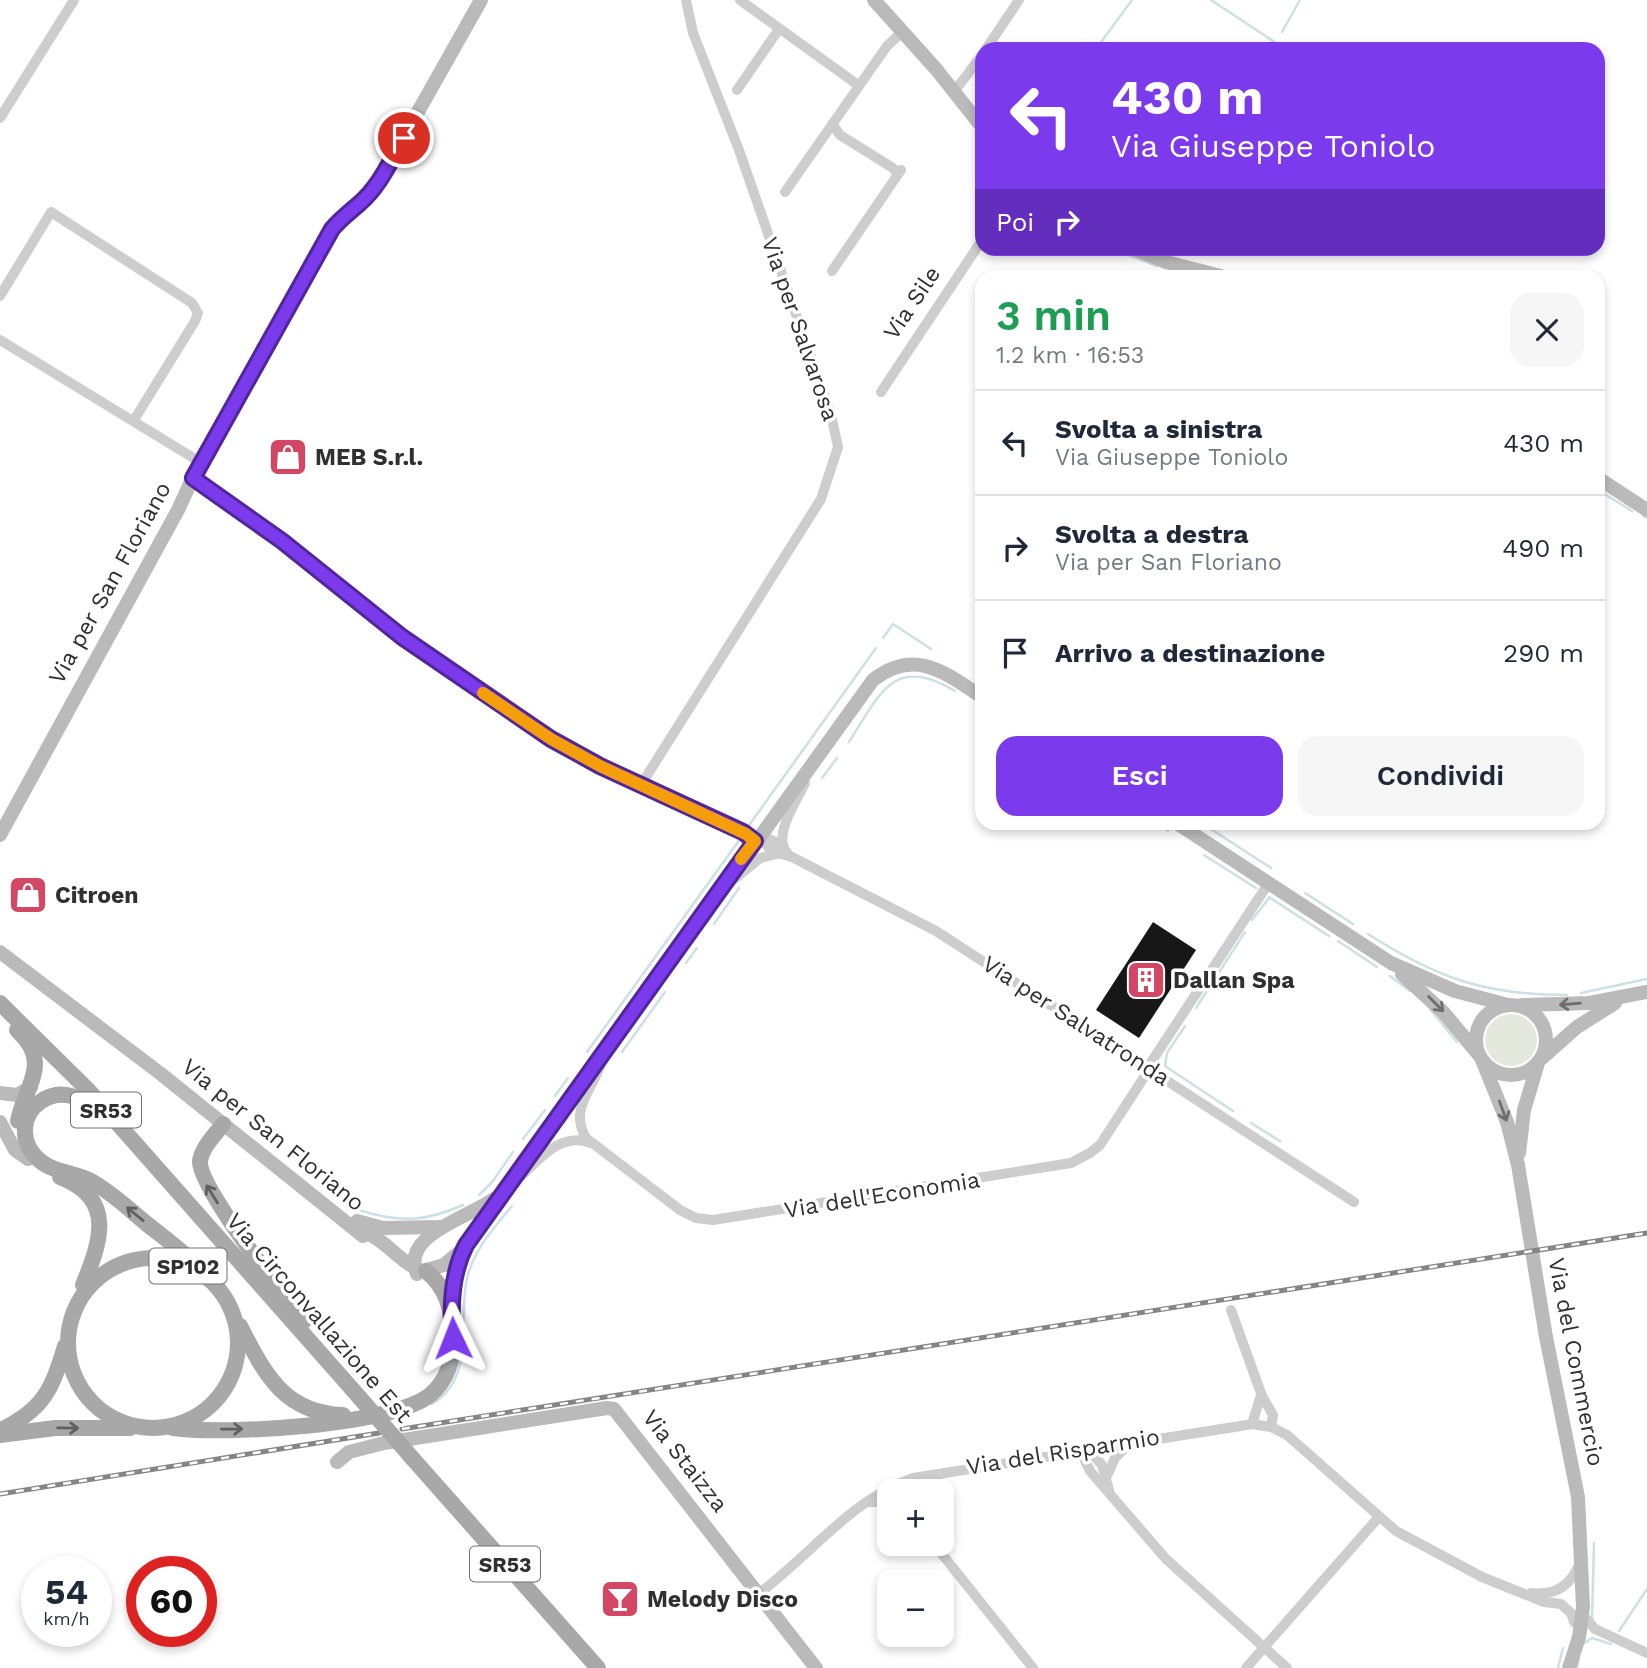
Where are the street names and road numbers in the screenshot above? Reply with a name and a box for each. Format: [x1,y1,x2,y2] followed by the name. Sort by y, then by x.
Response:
[756,234,844,424] street label: Via per Salvarosa
[878,261,946,345] street label: Via Sile
[43,477,177,689] street label: Via per San Floriano
[977,950,1175,1092] street label: Via per Salvatronda
[176,1053,370,1217] street label: Via per San Floriano
[71,1092,141,1128] road number: SR53
[782,1166,982,1224] street label: Via dell'Economia
[221,1208,418,1429] street label: Via Circonvallazione Est
[150,1248,227,1284] road number: SP102
[1543,1256,1609,1468] street label: Via del Commercio
[637,1404,733,1518] street label: Via Staizza
[964,1423,1162,1481] street label: Via del Risparmio
[470,1546,540,1582] road number: SR53

